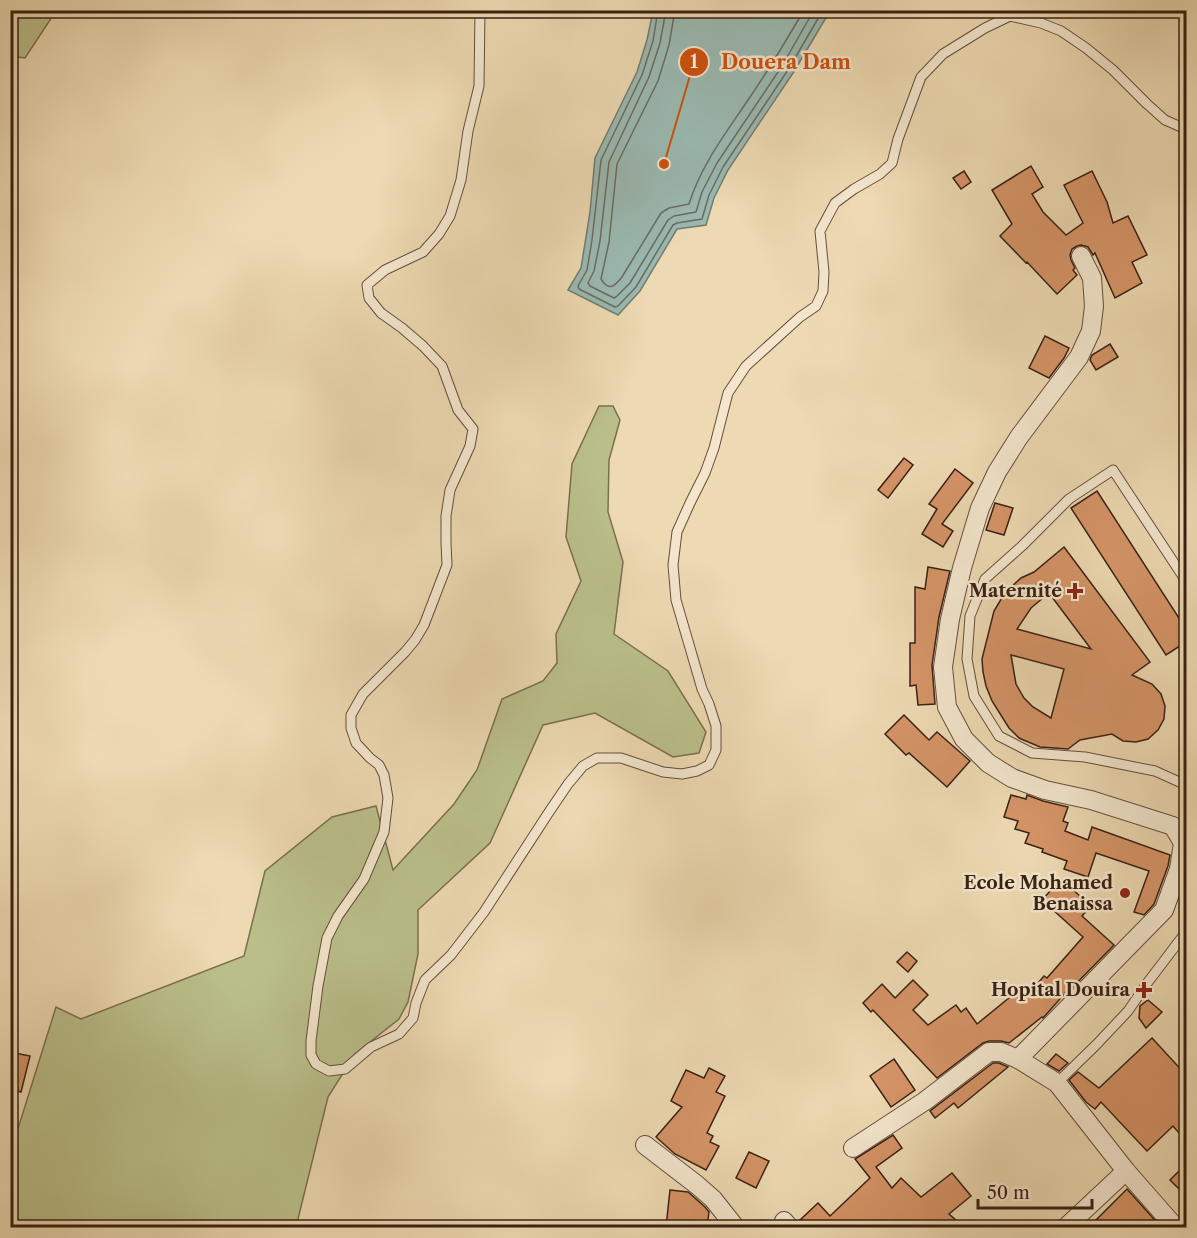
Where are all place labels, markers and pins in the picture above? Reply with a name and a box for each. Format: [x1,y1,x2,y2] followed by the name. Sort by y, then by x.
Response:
[679,43,863,81] callout: Douera Dam
[969,580,1062,602] place label: Maternité
[1066,582,1084,600] marker: Maternité
[963,872,1114,915] place label: Ecole Mohamed Benaissa
[1118,886,1132,900] marker: Ecole Mohamed Benaissa
[991,979,1131,1001] place label: Hopital Douira
[1135,981,1153,999] marker: Hopital Douira

